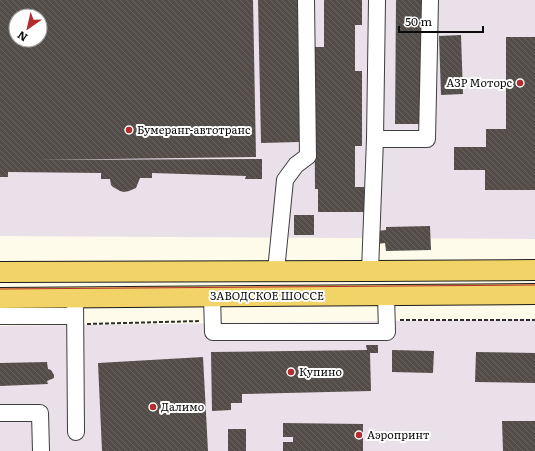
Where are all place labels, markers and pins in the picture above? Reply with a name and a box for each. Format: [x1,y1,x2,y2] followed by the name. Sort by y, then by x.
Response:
[446,74,513,90] place label: АЗР Моторс
[515,78,525,88] marker: АЗР Моторс
[137,121,251,137] place label: Бумеранг-автотранс
[124,125,134,135] marker: Бумеранг-автотранс
[299,363,342,379] place label: Купино
[286,367,296,377] marker: Купино
[161,398,204,414] place label: Далимо
[148,402,158,412] marker: Далимо
[367,426,430,442] place label: Аэропринт
[354,430,364,440] marker: Аэропринт

